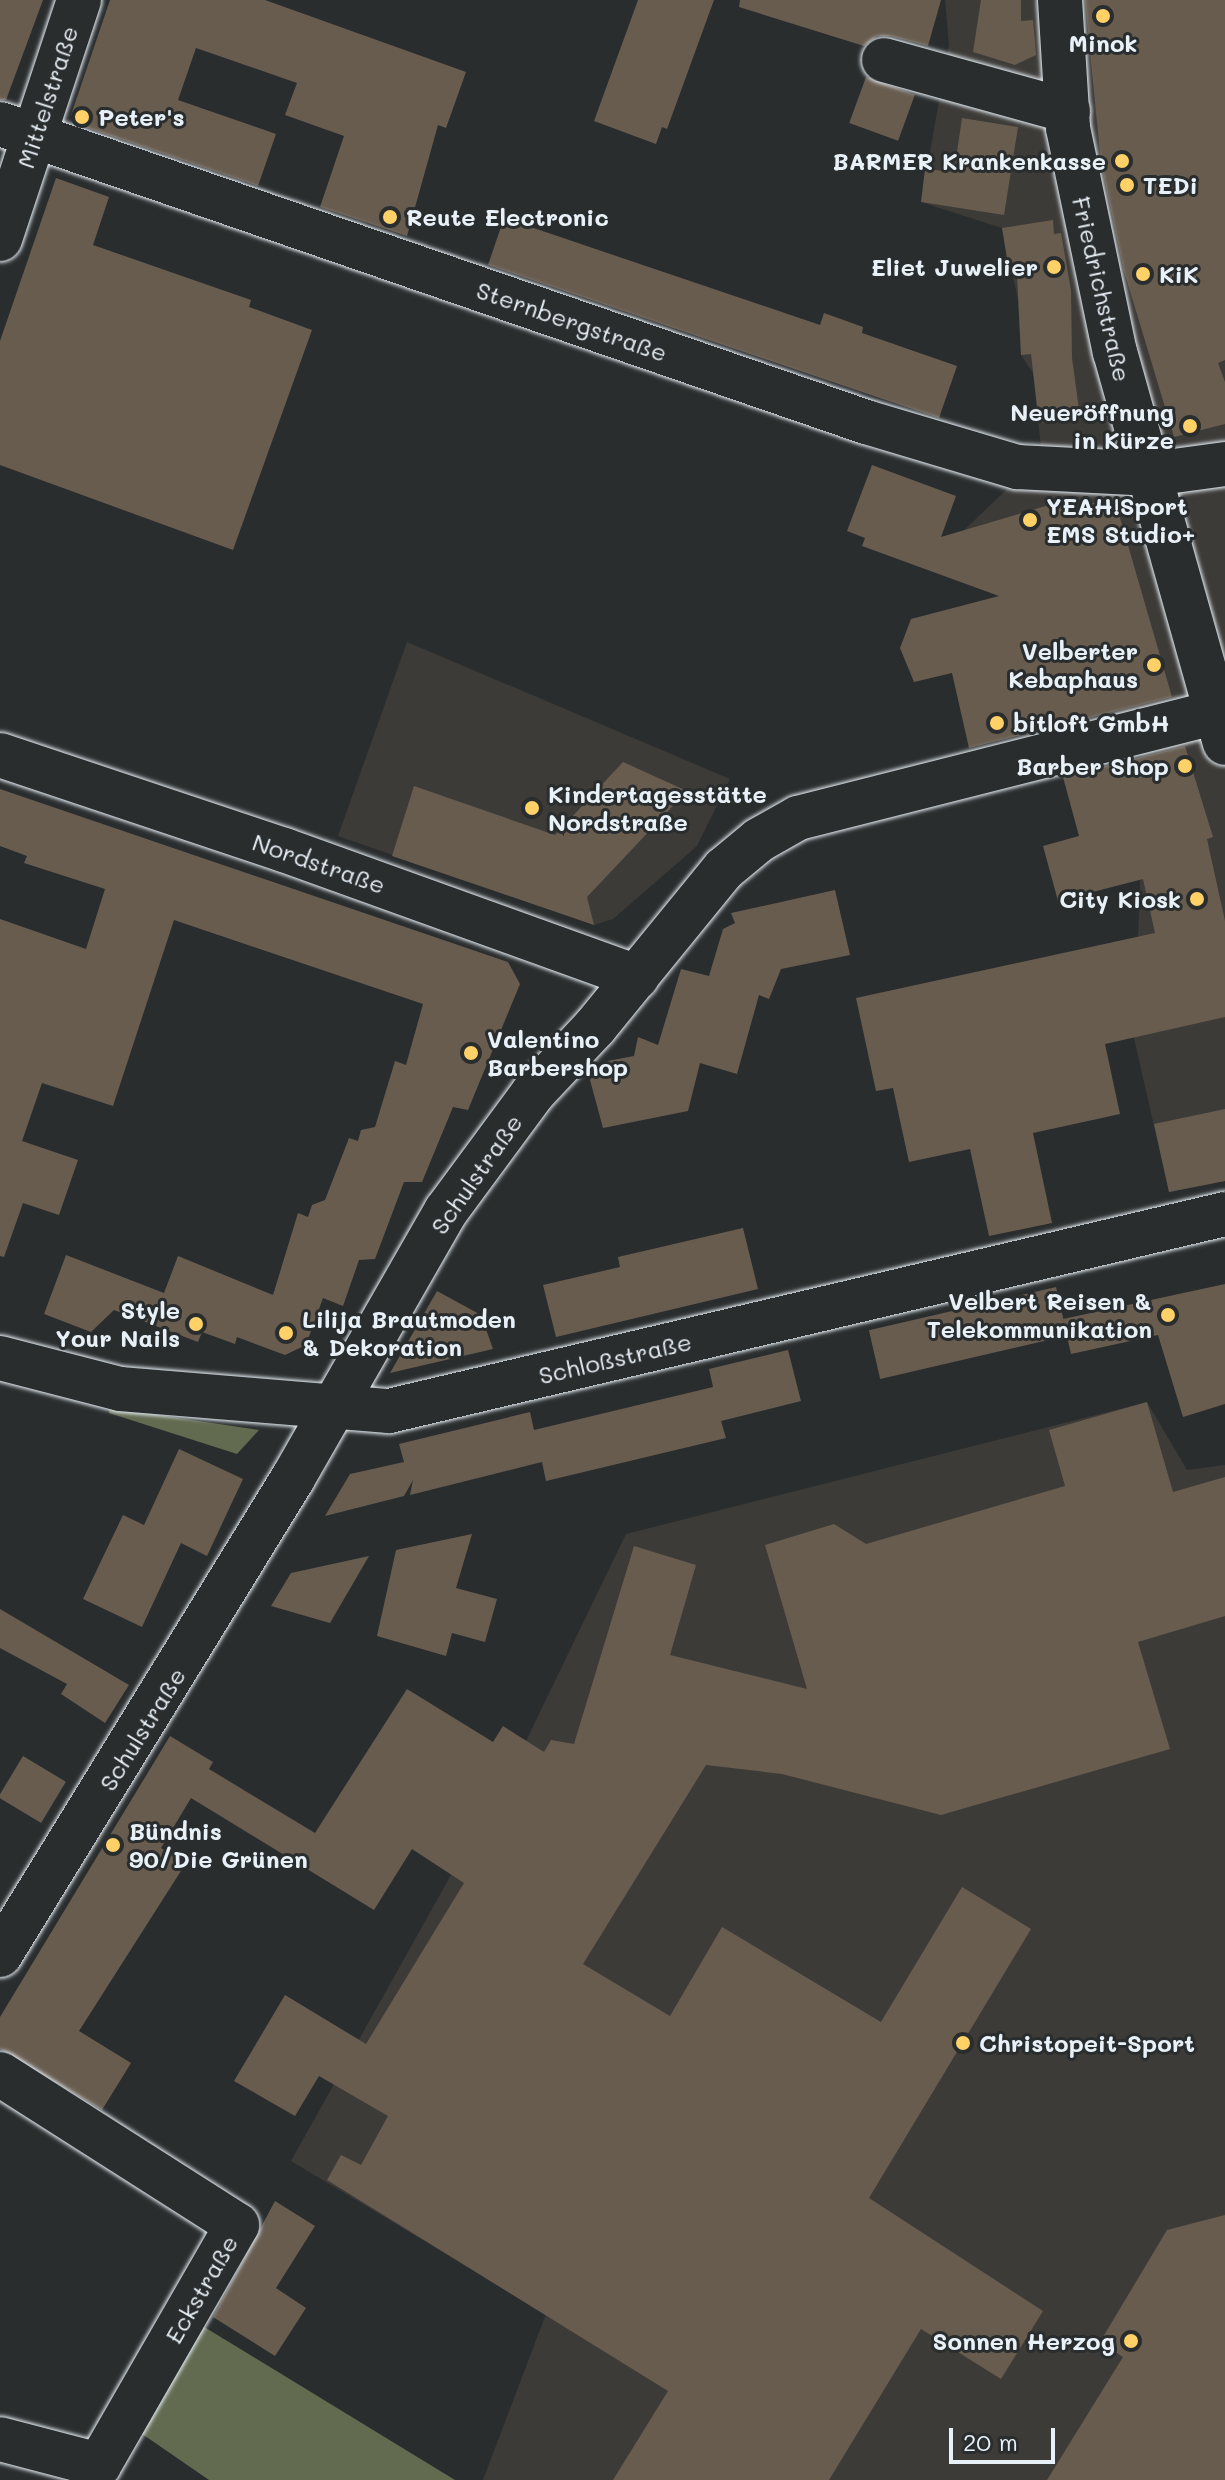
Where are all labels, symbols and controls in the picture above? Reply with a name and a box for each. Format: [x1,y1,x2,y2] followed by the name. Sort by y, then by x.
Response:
[1094,7,1112,25] marker: Minok
[10,22,84,172] street label: Mittelstraße
[1069,29,1137,57] place label: Minok
[98,103,185,131] place label: Peter's
[73,108,91,126] marker: Peter's
[832,147,1106,175] place label: BARMER Krankenkasse
[1113,152,1131,170] marker: BARMER Krankenkasse
[1143,171,1198,199] place label: TEDi
[1118,176,1136,194] marker: TEDi
[1067,194,1137,384] street label: Friedrichstraße
[406,203,609,231] place label: Reute Electronic
[381,208,399,226] marker: Reute Electronic
[871,253,1038,281] place label: Eliet Juwelier
[1045,258,1063,276] marker: Eliet Juwelier
[1159,260,1199,288] place label: KiK
[1134,265,1152,283] marker: KiK
[473,275,671,367] street label: Sternbergstraße
[1010,398,1174,454] place label: Neueröffnung in Kürze
[1181,417,1199,435] marker: Neueröffnung in Kürze
[1046,492,1195,548] place label: YEAH!Sport EMS Studio+
[1021,511,1039,529] marker: YEAH!Sport EMS Studio+
[1008,637,1138,693] place label: Velberter Kebaphaus
[1145,656,1163,674] marker: Velberter Kebaphaus
[1013,709,1170,737] place label: bitloft GmbH
[988,714,1006,732] marker: bitloft GmbH
[1016,752,1169,780] place label: Barber Shop
[1176,757,1194,775] marker: Barber Shop
[548,780,767,836] place label: Kindertagesstätte Nordstraße
[523,799,541,817] marker: Kindertagesstätte Nordstraße
[249,827,389,899] street label: Nordstraße
[1059,885,1181,913] place label: City Kiosk
[1188,890,1206,908] marker: City Kiosk
[487,1025,628,1081] place label: Valentino Barbershop
[462,1044,480,1062] marker: Valentino Barbershop
[424,1109,528,1239] street label: Schulstraße
[927,1287,1152,1343] place label: Velbert Reisen & Telekommunikation
[55,1296,180,1352] place label: Style Your Nails
[302,1305,516,1361] place label: Lilija Brautmoden & Dekoration
[1159,1306,1177,1324] marker: Velbert Reisen & Telekommunikation
[187,1315,205,1333] marker: Style Your Nails
[277,1324,295,1342] marker: Lilija Brautmoden & Dekoration
[536,1326,694,1390] street label: Schloßstraße
[93,1662,191,1796] street label: Schulstraße
[129,1817,308,1873] place label: Bündnis 90/Die Grünen
[104,1836,122,1854] marker: Bündnis 90/Die Grünen
[979,2029,1195,2057] place label: Christopeit-Sport
[954,2034,972,2052] marker: Christopeit-Sport
[159,2230,243,2348] street label: Eckstraße
[933,2327,1115,2355] place label: Sonnen Herzog
[1122,2332,1140,2350] marker: Sonnen Herzog
[953,2412,1059,2462] scale bar
[963,2426,1018,2457] text: 20 m

